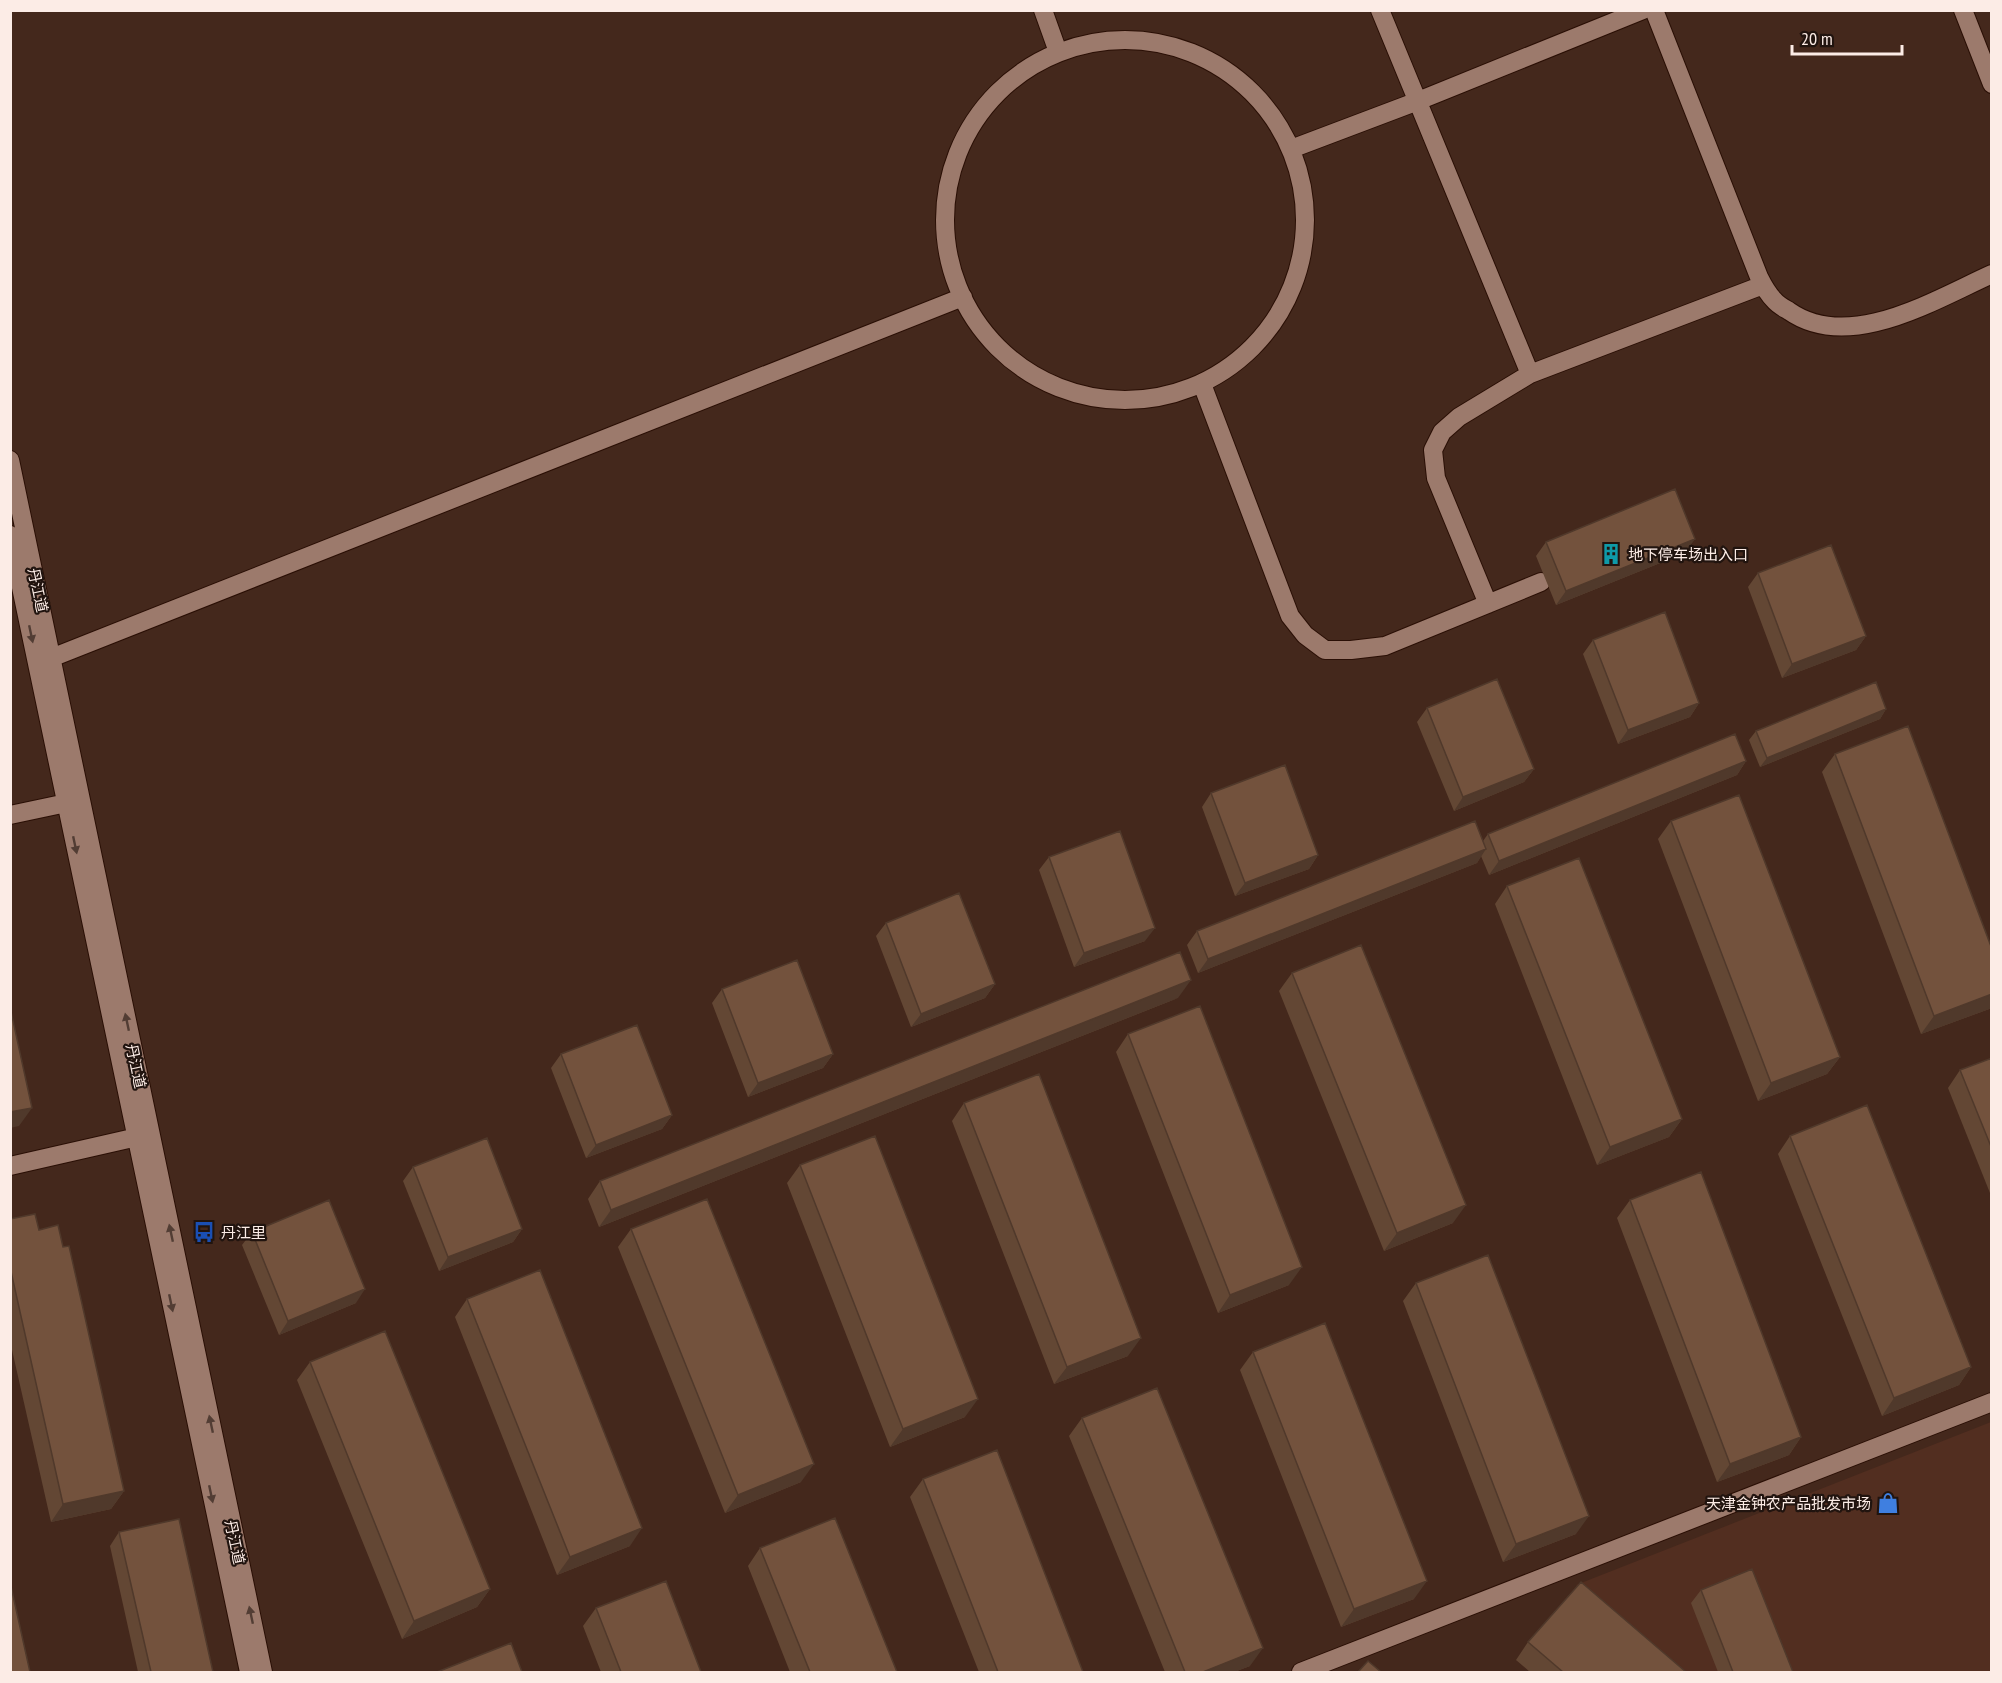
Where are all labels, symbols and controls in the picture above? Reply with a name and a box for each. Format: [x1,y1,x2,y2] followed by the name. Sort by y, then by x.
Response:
[1792,18,1902,56] scale bar
[1801,27,1833,50] text: 20 m
[1599,542,1623,566] building icon: 地下停车场出入口
[1628,545,1748,564] place label: 地下停车场出入口
[24,566,52,614] street label: 丹江道
[27,624,36,643] one-way arrow
[71,836,80,855] one-way arrow
[122,1012,131,1031] one-way arrow
[122,1042,150,1090] street label: 丹江道
[192,1220,216,1244] bus stop icon: 丹江里
[221,1223,266,1242] place label: 丹江里
[166,1224,175,1243] one-way arrow
[167,1294,176,1313] one-way arrow
[206,1415,215,1434] one-way arrow
[207,1485,216,1504] one-way arrow
[1876,1491,1900,1515] shop icon: 天津金钟农产品批发市场
[1706,1494,1871,1513] place label: 天津金钟农产品批发市场
[221,1518,249,1566] street label: 丹江道
[246,1606,255,1625] one-way arrow

